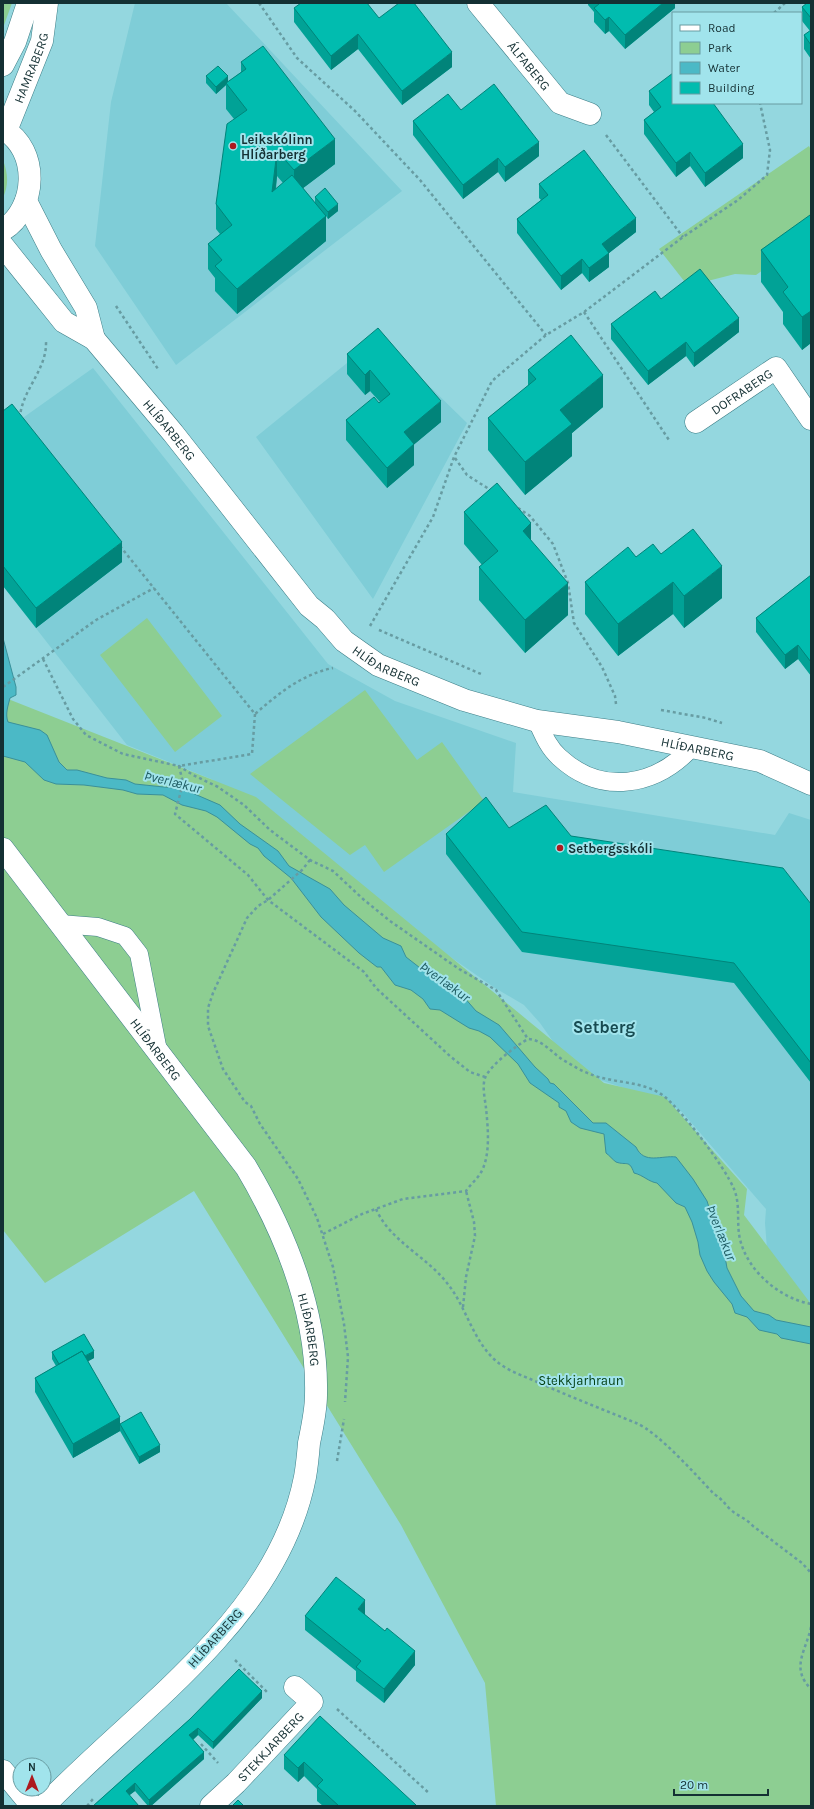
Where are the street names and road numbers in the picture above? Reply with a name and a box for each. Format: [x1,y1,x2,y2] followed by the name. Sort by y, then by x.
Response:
[10,32,51,105] street label: HAMRABERG
[505,37,554,93] street label: ÁLFABERG
[708,365,775,417] street label: DOFRABERG
[140,396,199,463] street label: HLÍÐARBERG
[350,642,423,689] street label: HLÍÐARBERG
[660,734,736,763] street label: HLÍÐARBERG
[128,1015,184,1083] street label: HLÍÐARBERG
[295,1291,323,1367] street label: HLÍÐARBERG
[183,1604,245,1671] street label: HLÍÐARBERG
[234,1709,306,1784] street label: STEKKJARBERG

